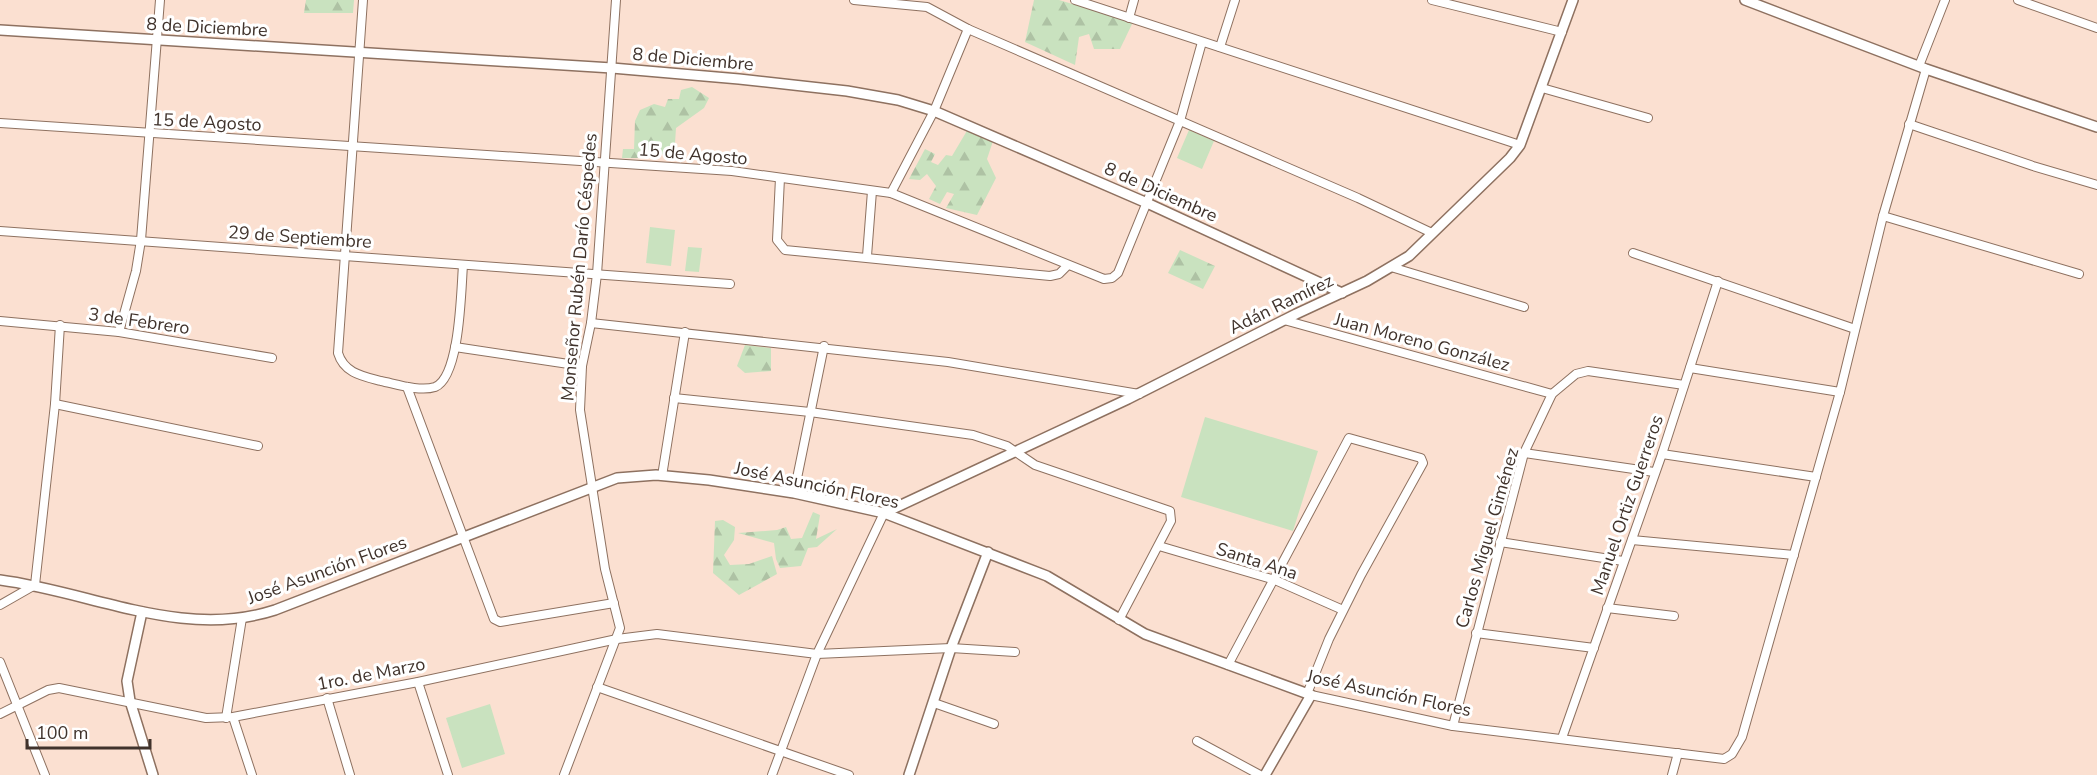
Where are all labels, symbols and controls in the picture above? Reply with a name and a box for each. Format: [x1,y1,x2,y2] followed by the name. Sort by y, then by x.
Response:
[146,12,268,42] street label: 8 de Diciembre
[631,42,755,76] street label: 8 de Diciembre
[152,107,262,137] street label: 15 de Agosto
[555,132,603,402] street label: Monseñor Rubén Darío Céspedes
[638,137,748,171] street label: 15 de Agosto
[1101,156,1221,228] street label: 8 de Diciembre
[227,220,373,254] street label: 29 de Septiembre
[1225,268,1337,340] street label: Adán Ramírez
[87,302,191,340] street label: 3 de Febrero
[1331,307,1512,377] street label: Juan Moreno González
[1585,412,1669,598] street label: Manuel Ortiz Guerreros
[1450,445,1524,631] street label: Carlos Miguel Giménez
[731,456,902,514] street label: José Asunción Flores
[243,530,410,610] street label: José Asunción Flores
[1213,537,1301,585] street label: Santa Ana
[315,652,427,696] street label: 1ro. de Marzo
[1303,664,1474,722] street label: José Asunción Flores
[27,712,150,750] scale bar
[36,721,88,745] text: 100 m

